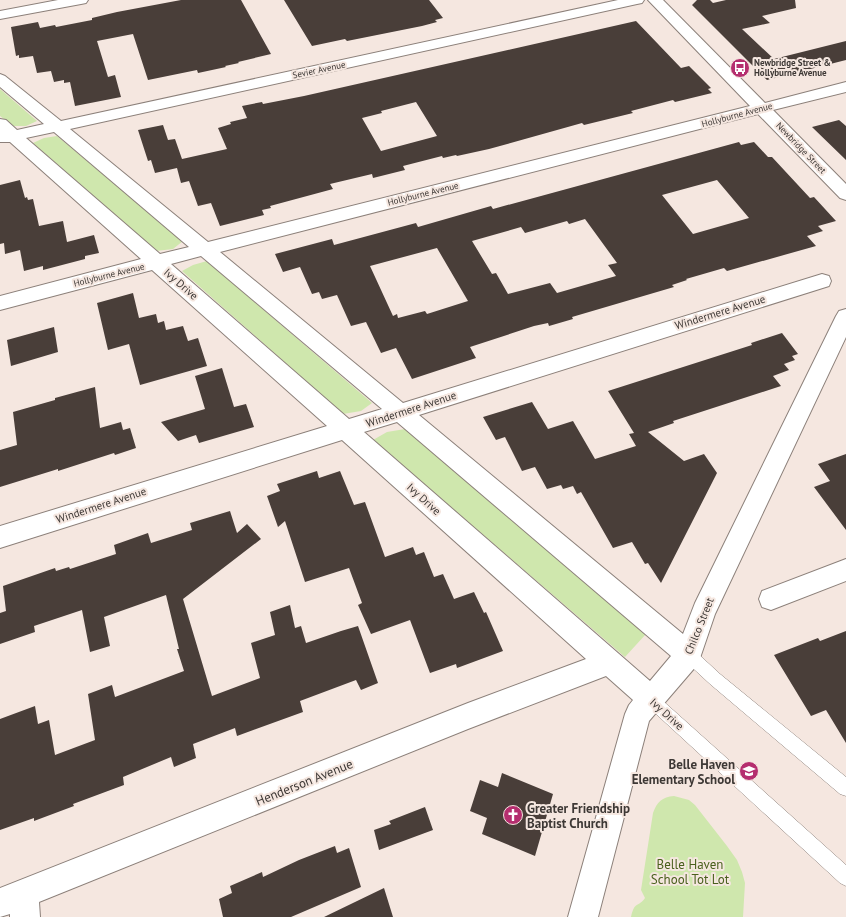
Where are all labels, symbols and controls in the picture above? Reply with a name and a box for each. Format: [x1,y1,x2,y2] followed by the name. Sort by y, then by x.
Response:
[729,57,751,79] bus stop icon: Newbridge Street & Hollyburne Avenue
[754,57,831,78] place label: Newbridge Street & Hollyburne Avenue
[291,58,347,80] street label: Sevier Avenue
[700,100,774,129] street label: Hollyburne Avenue
[774,120,829,176] street label: Newbridge Street
[386,179,460,208] street label: Hollyburne Avenue
[72,260,146,289] street label: Hollyburne Avenue
[161,265,201,303] street label: Ivy Drive
[673,291,767,332] street label: Windermere Avenue
[364,388,458,430] street label: Windermere Avenue
[404,480,444,518] street label: Ivy Drive
[54,484,148,526] street label: Windermere Avenue
[681,595,717,656] street label: Chilco Street
[647,695,687,733] street label: Ivy Drive
[253,755,355,810] street label: Henderson Avenue
[632,756,735,788] place label: Belle Haven Elementary School
[738,760,760,782] school or university icon: Belle Haven Elementary School
[527,800,630,832] place label: Greater Friendship Baptist Church
[502,804,524,826] church icon: Greater Friendship Baptist Church
[651,856,730,888] park label: Belle Haven School Tot Lot

